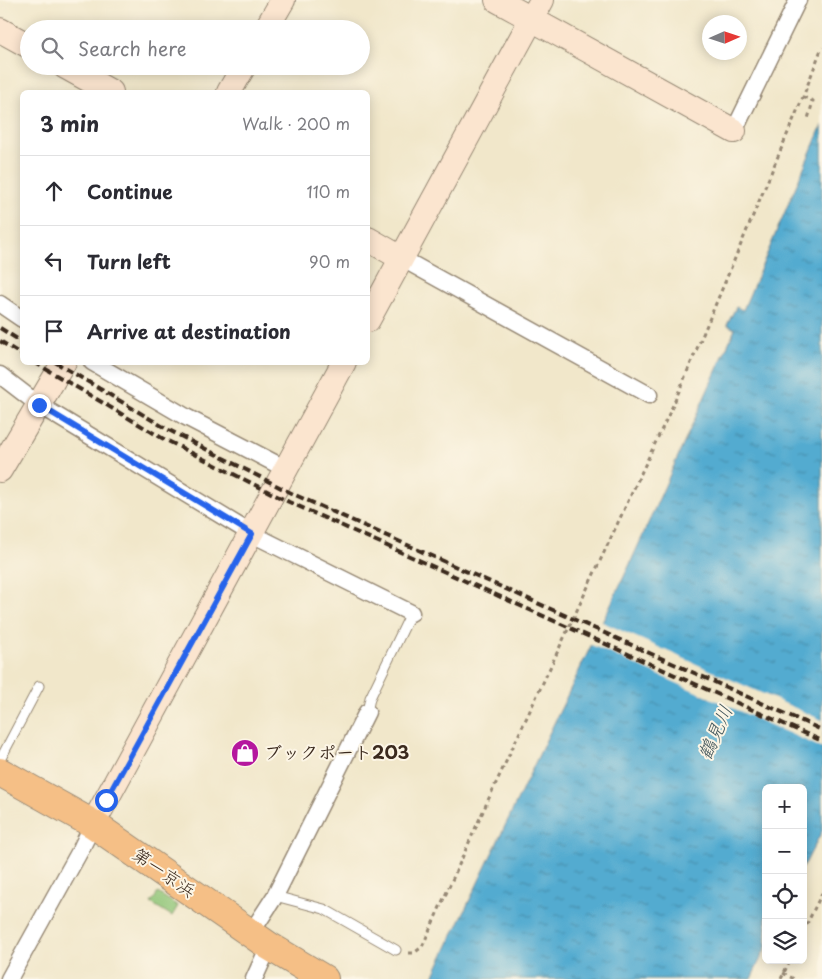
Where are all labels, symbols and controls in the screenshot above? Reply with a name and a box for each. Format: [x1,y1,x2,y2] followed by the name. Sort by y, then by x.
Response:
[702,15,747,60] north arrow
[20,20,370,75] search box
[38,34,66,62] icon: search
[78,34,187,62] text: Search here
[40,107,99,139] text: 3 min
[242,111,350,135] text: Walk · 200 m
[40,177,68,205] icon: ahead
[87,177,173,205] text: Continue
[307,179,350,203] text: 110 m
[40,247,68,275] icon: left
[87,247,171,275] text: Turn left
[309,249,350,273] text: 90 m
[40,317,68,345] icon: arrive
[87,317,291,345] text: Arrive at destination
[28,394,51,417] route end
[690,700,738,763] water label: 鶴見川
[230,738,260,768] shop icon: ブックポート203
[264,738,410,765] place label: ブックポート203
[762,784,807,964] map controls
[762,784,807,829] button: +
[95,789,118,812] route start
[762,829,807,874] button: −
[128,840,202,903] street label: 第一京浜
[762,874,807,919] button: locate
[762,919,807,964] button: layers

